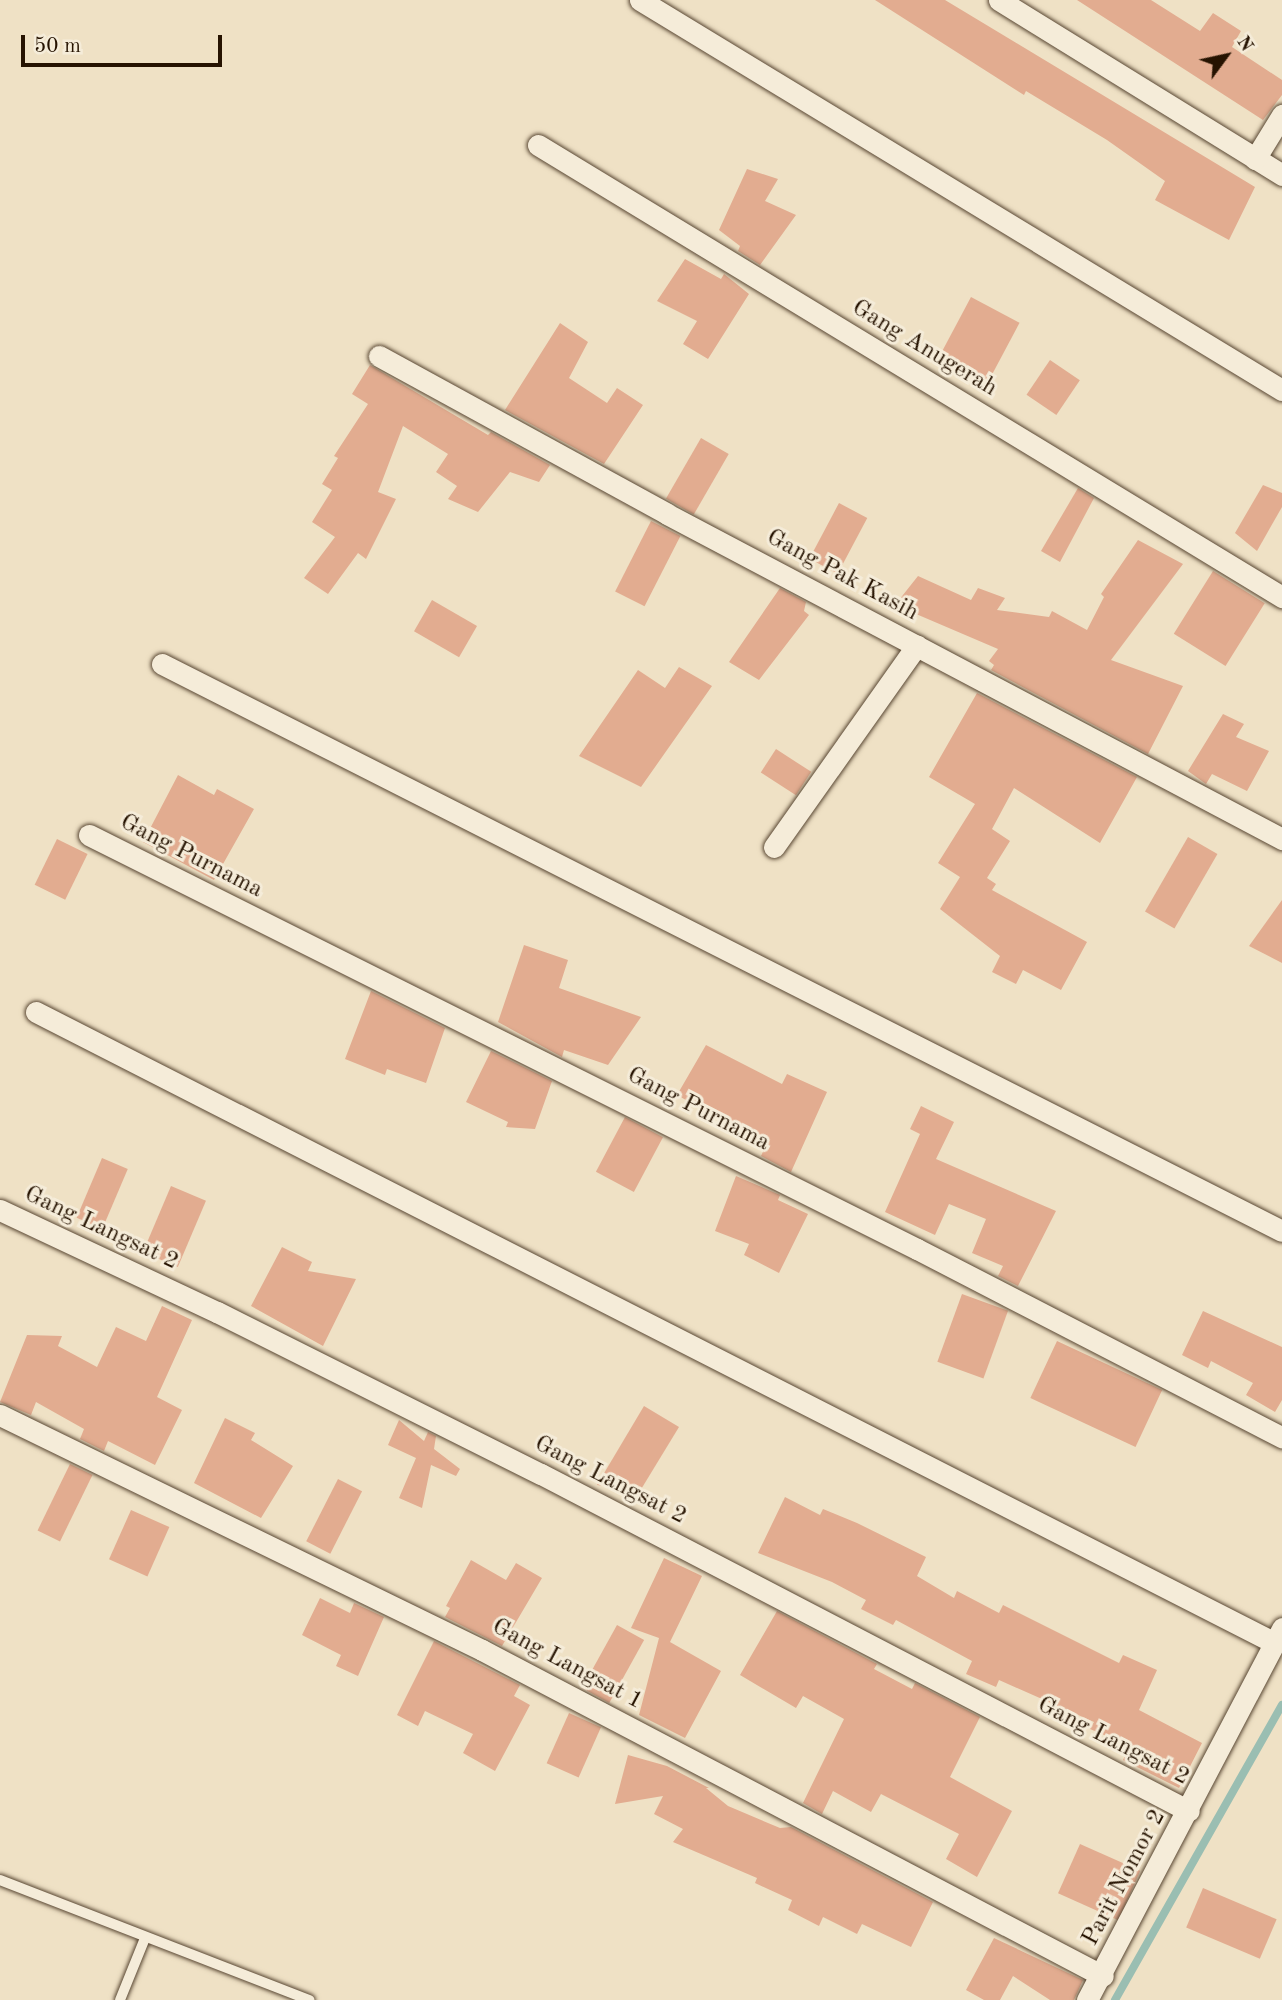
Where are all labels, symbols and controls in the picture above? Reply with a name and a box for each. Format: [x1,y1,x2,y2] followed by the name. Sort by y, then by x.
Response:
[24,21,226,65] scale bar
[1191,21,1261,91] north arrow
[1232,33,1256,56] text: N
[34,36,81,57] text: 50 m
[846,294,1002,404] street label: Gang Anugerah
[761,524,923,628] street label: Gang Pak Kasih
[115,809,267,905] street label: Gang Purnama
[622,1062,774,1158] street label: Gang Purnama
[19,1181,183,1277] street label: Gang Langsat 2
[529,1430,691,1532] street label: Gang Langsat 2
[487,1613,647,1717] street label: Gang Langsat 1
[1032,1691,1194,1793] street label: Gang Langsat 2
[1077,1805,1173,1951] street label: Parit Nomor 2

